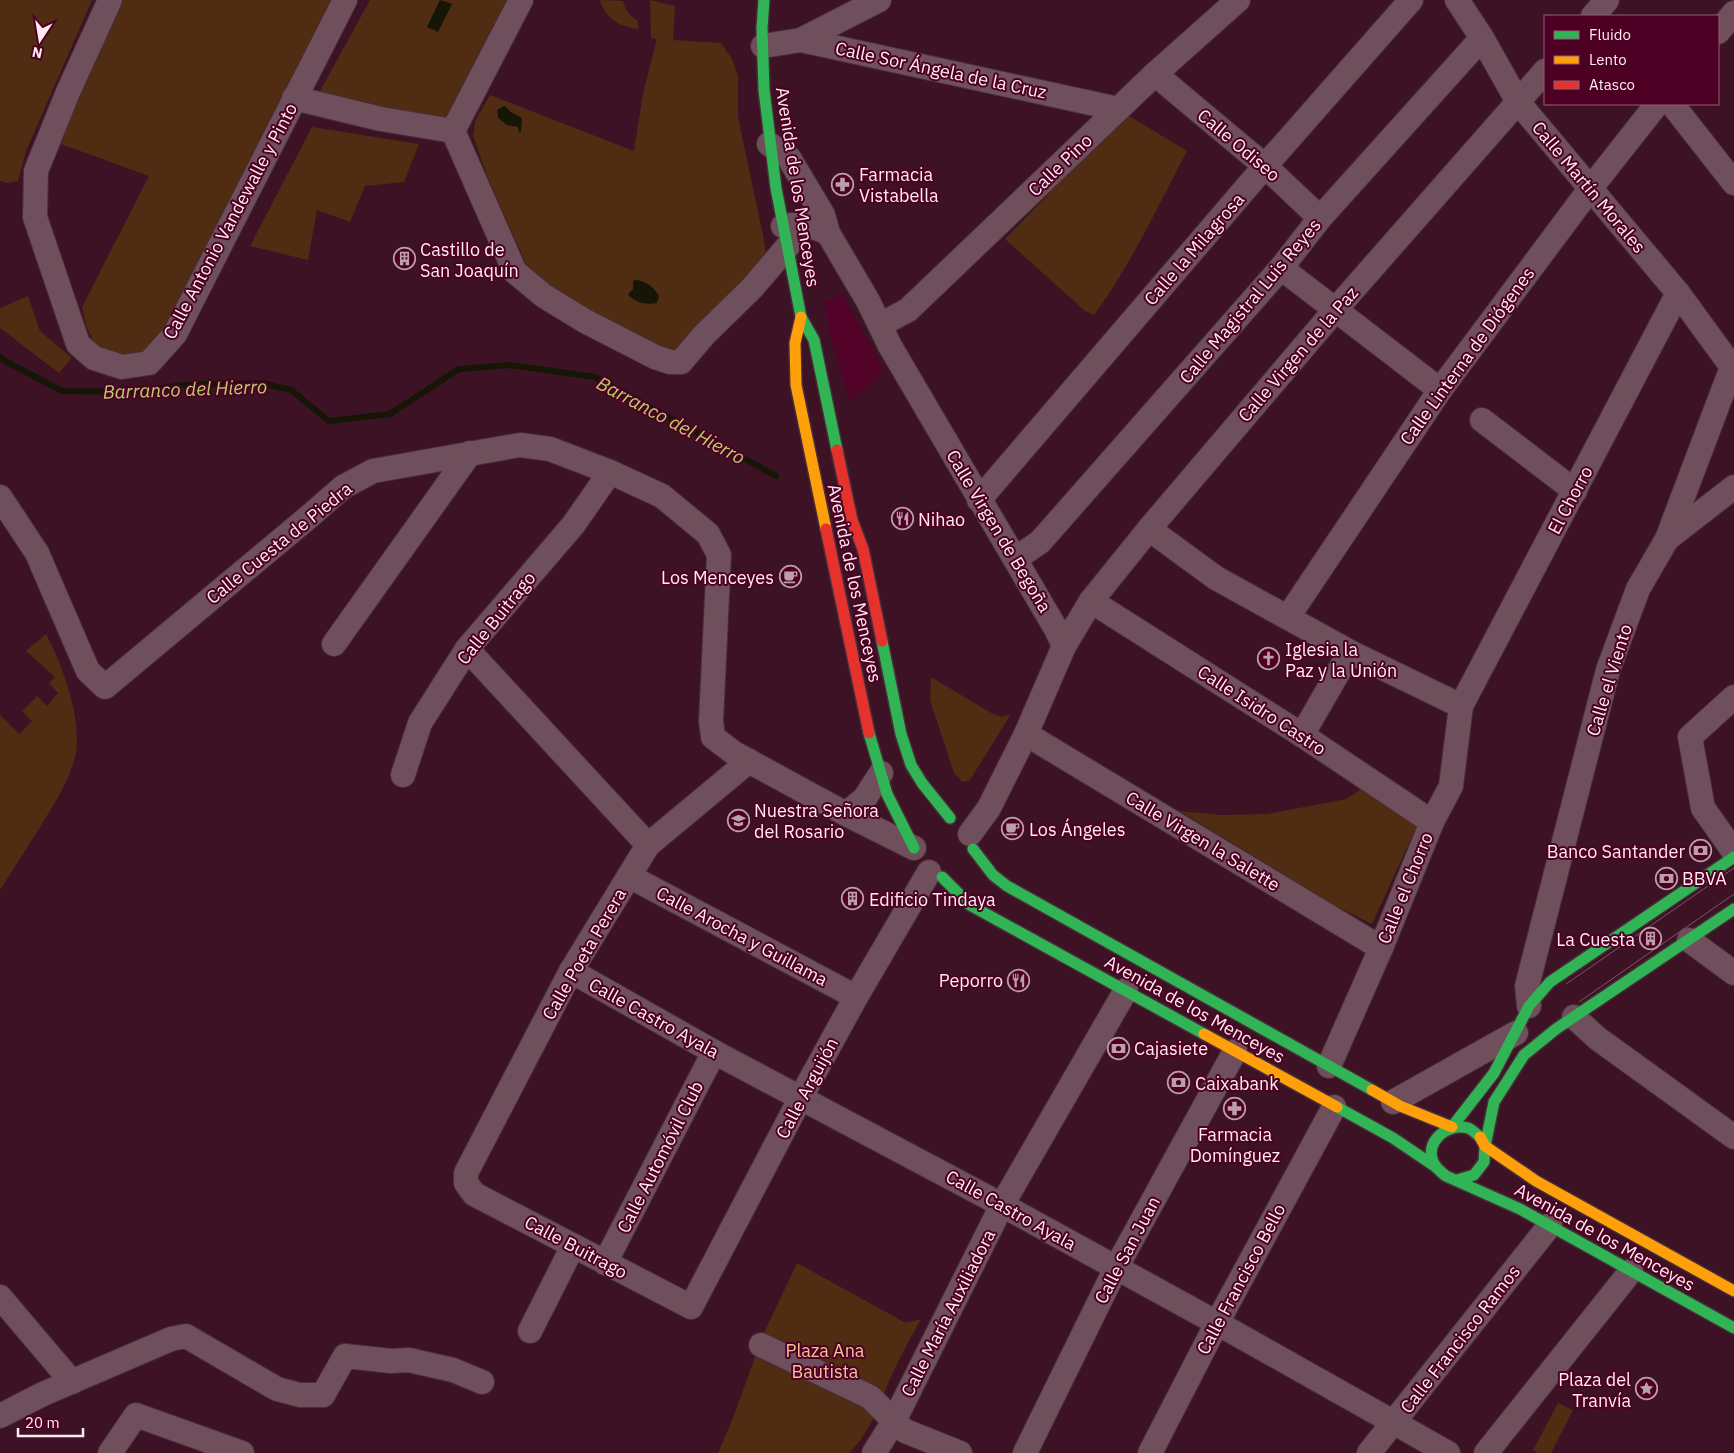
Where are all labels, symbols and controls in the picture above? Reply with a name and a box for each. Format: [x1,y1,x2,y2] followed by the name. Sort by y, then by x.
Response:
[15,15,65,65] north arrow
[1544,15,1719,105] legend
[1589,25,1631,44] text: Fluido
[833,36,1049,104] street label: Calle Sor Ángela de la Cruz
[30,43,44,63] text: N
[1589,50,1627,69] text: Lento
[1589,75,1635,94] text: Atasco
[771,85,825,289] street label: Avenida de los Menceyes
[158,99,302,343] street label: Calle Antonio Vandewalle y Pinto
[1193,104,1285,186] street label: Calle Odiseo
[1527,116,1651,258] street label: Calle Martín Morales
[1023,129,1097,201] street label: Calle Pino
[859,163,939,207] place label: Farmacia Vistabella
[831,172,855,196] pharmacy icon: Farmacia Vistabella
[1139,188,1249,310] street label: Calle la Milagrosa
[1174,214,1326,388] street label: Calle Magistral Luis Reyes
[420,238,519,282] place label: Castillo de San Joaquín
[392,247,416,271] building icon: Castillo de San Joaquín
[1395,262,1539,450] street label: Calle Linterna de Diógenes
[1233,282,1363,426] street label: Calle Virgen de la Paz
[593,371,749,469] water label: Barranco del Hierro
[102,374,268,404] water label: Barranco del Hierro
[941,446,1057,617] street label: Calle Virgen de Begoña
[1542,462,1598,538] street label: El Chorro
[201,477,357,609] street label: Calle Cuesta de Piedra
[823,482,887,684] street label: Avenida de los Menceyes
[890,507,914,531] restaurant icon: Nihao
[918,508,965,531] place label: Nihao
[778,565,802,589] cafe icon: Los Menceyes
[661,566,774,589] place label: Los Menceyes
[451,567,541,669] street label: Calle Buitrago
[1581,621,1637,739] street label: Calle el Viento
[1285,638,1397,682] place label: Iglesia la Paz y la Unión
[1257,647,1281,671] church icon: Iglesia la Paz y la Unión
[1193,660,1331,760] street label: Calle Isidro Castro
[1122,786,1284,896] street label: Calle Virgen la Salette
[754,799,879,843] place label: Nuestra Señora del Rosario
[726,808,750,832] school or university icon: Nuestra Señora del Rosario
[1001,817,1025,841] cafe icon: Los Ángeles
[1029,818,1126,841] place label: Los Ángeles
[1372,829,1438,947] street label: Calle el Chorro
[1689,839,1713,863] bank icon: Banco Santander
[1547,840,1685,863] place label: Banco Santander
[1654,866,1678,890] bank icon: BBVA
[1682,867,1727,890] place label: BBVA
[652,881,832,991] street label: Calle Arocha y Guillama
[537,884,631,1024] street label: Calle Poeta Perera
[841,887,865,911] building icon: Edificio Tindaya
[869,888,996,911] place label: Edificio Tindaya
[1639,927,1663,951] building icon: La Cuesta
[1556,928,1635,951] place label: La Cuesta
[1101,950,1289,1068] street label: Avenida de los Menceyes
[1007,968,1031,992] restaurant icon: Peporro
[939,969,1003,992] place label: Peporro
[585,973,723,1063] street label: Calle Castro Ayala
[771,1033,843,1143] street label: Calle Arguijón
[1106,1036,1130,1060] bank icon: Cajasiete
[1134,1037,1208,1060] place label: Cajasiete
[1167,1071,1191,1095] bank icon: Caixabank
[1195,1072,1279,1095] place label: Caixabank
[612,1077,708,1237] street label: Calle Automóvil Club
[1223,1097,1247,1121] pharmacy icon: Farmacia Domínguez
[1190,1123,1280,1167] place label: Farmacia Domínguez
[942,1165,1080,1255] street label: Calle Castro Ayala
[1511,1178,1699,1296] street label: Avenida de los Menceyes
[1089,1192,1165,1308] street label: Calle San Juan
[1191,1200,1291,1358] street label: Calle Francisco Bello
[521,1210,631,1284] street label: Calle Buitrago
[896,1225,1000,1401] street label: Calle María Auxiliadora
[1395,1260,1525,1418] street label: Calle Francisco Ramos
[785,1339,865,1383] park label: Plaza Ana Bautista
[1558,1368,1631,1412] place label: Plaza del Tranvía
[1635,1377,1659,1401] place icon: Plaza del Tranvía
[18,1406,82,1438] scale bar
[25,1413,60,1432] text: 20 m

